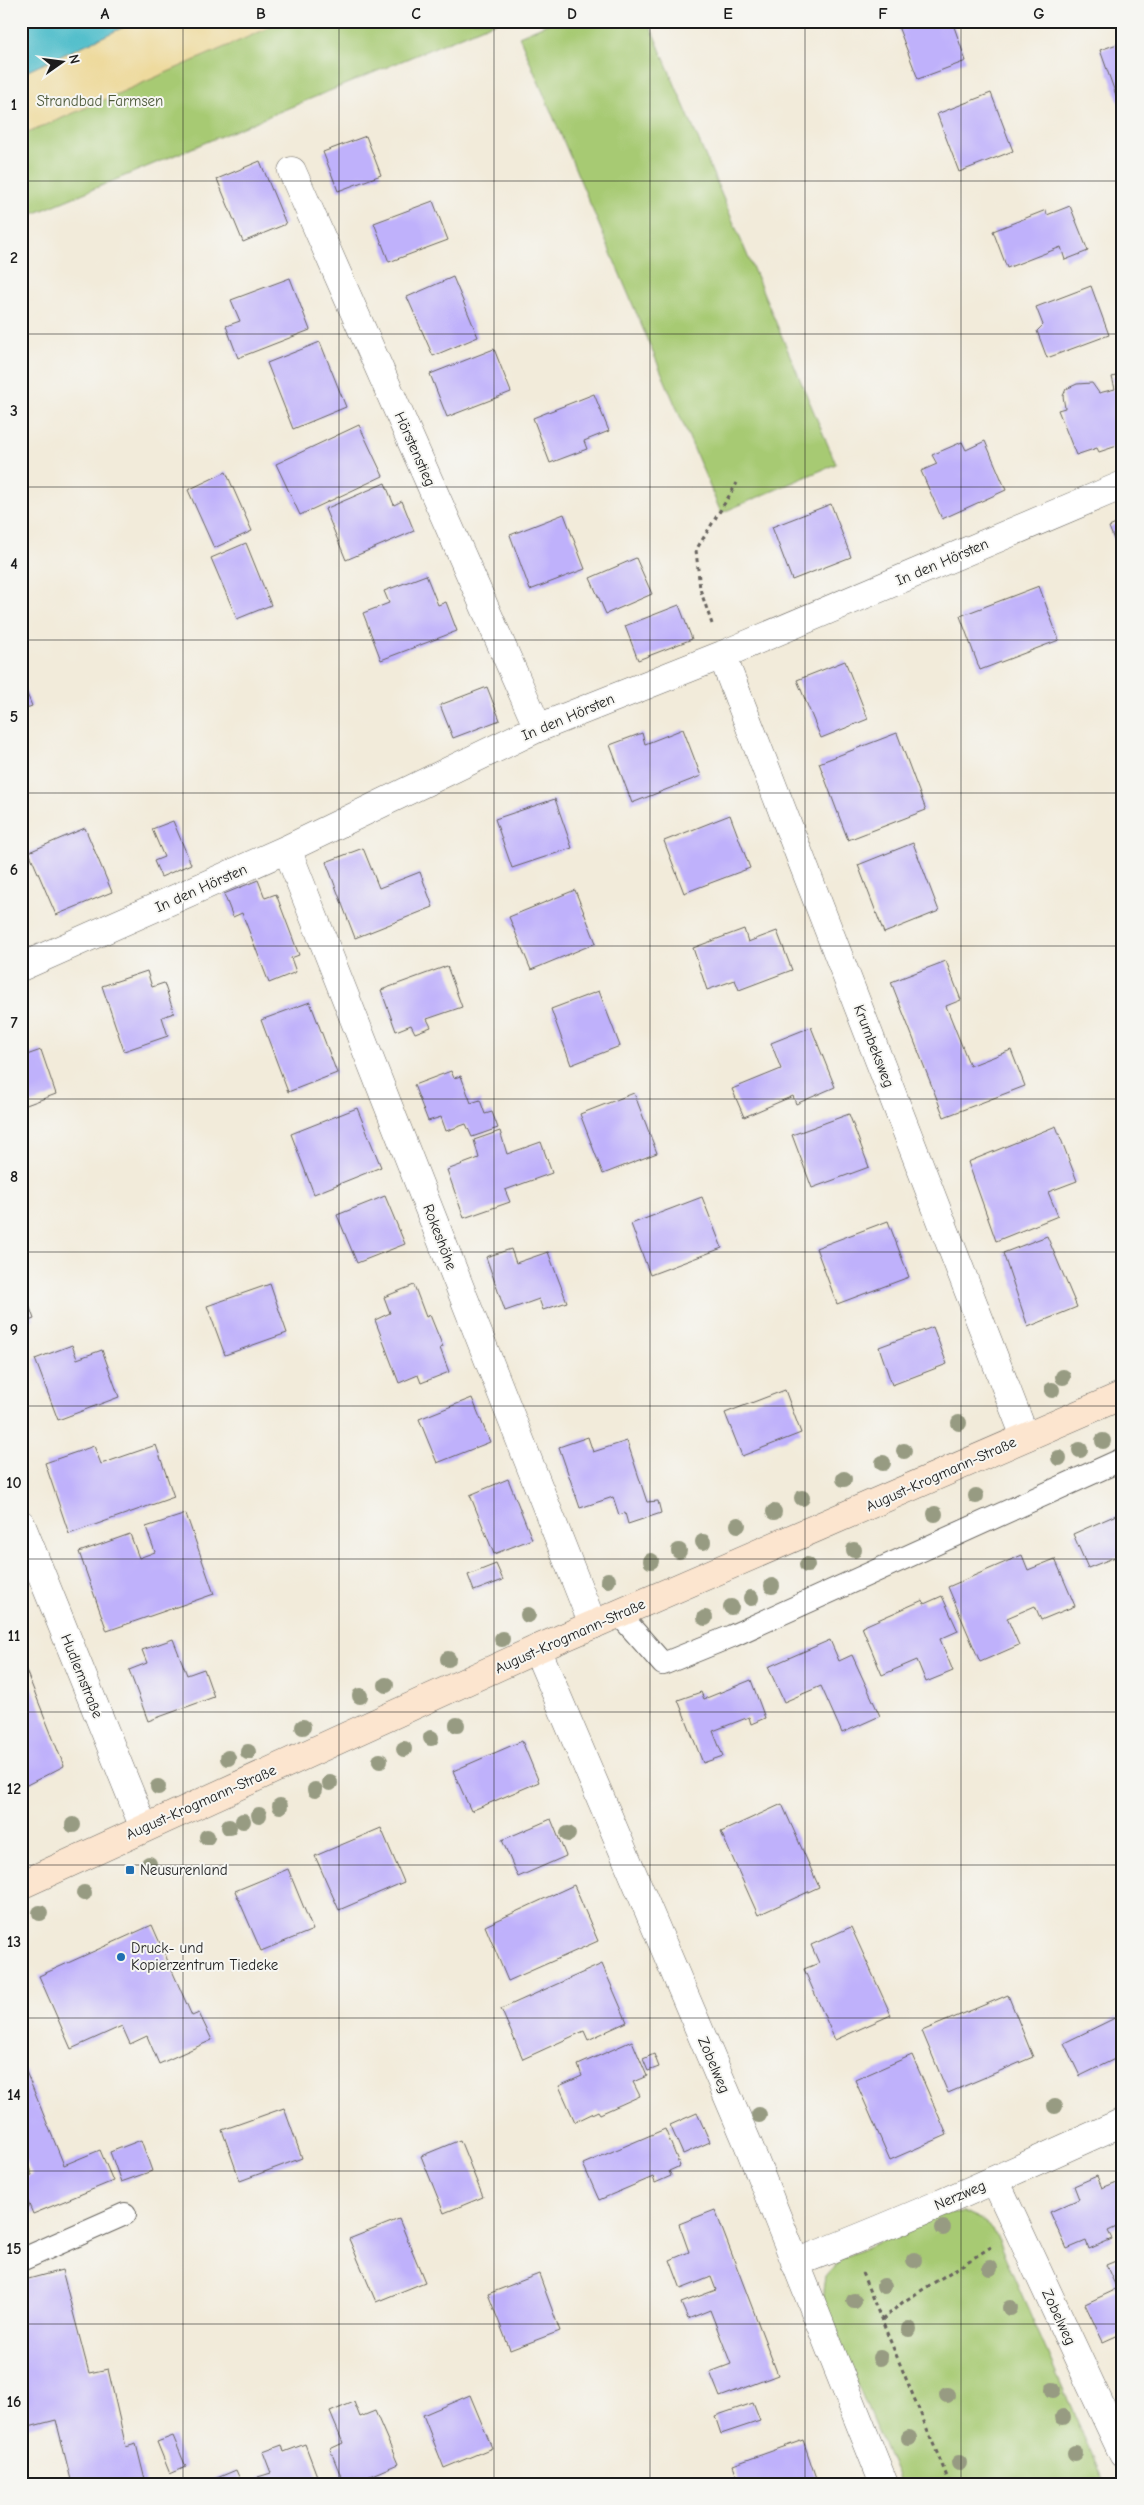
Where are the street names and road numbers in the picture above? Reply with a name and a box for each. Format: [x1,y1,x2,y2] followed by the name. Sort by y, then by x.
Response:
[390,409,440,489] street label: Hörstenstieg
[893,534,991,590] street label: In den Hörsten
[519,689,617,745] street label: In den Hörsten
[152,860,250,916] street label: In den Hörsten
[850,1002,898,1090] street label: Krumbeksweg
[419,1202,461,1273] street label: Rokeshöhe
[863,1432,1019,1515] street label: August-Krogmann-Straße
[492,1594,648,1677] street label: August-Krogmann-Straße
[57,1631,107,1721] street label: Hudlemstraße
[123,1760,279,1843] street label: August-Krogmann-Straße
[694,2034,734,2096] street label: Zobelweg
[932,2176,988,2214] street label: Nerzweg
[1038,2286,1080,2348] street label: Zobelweg

